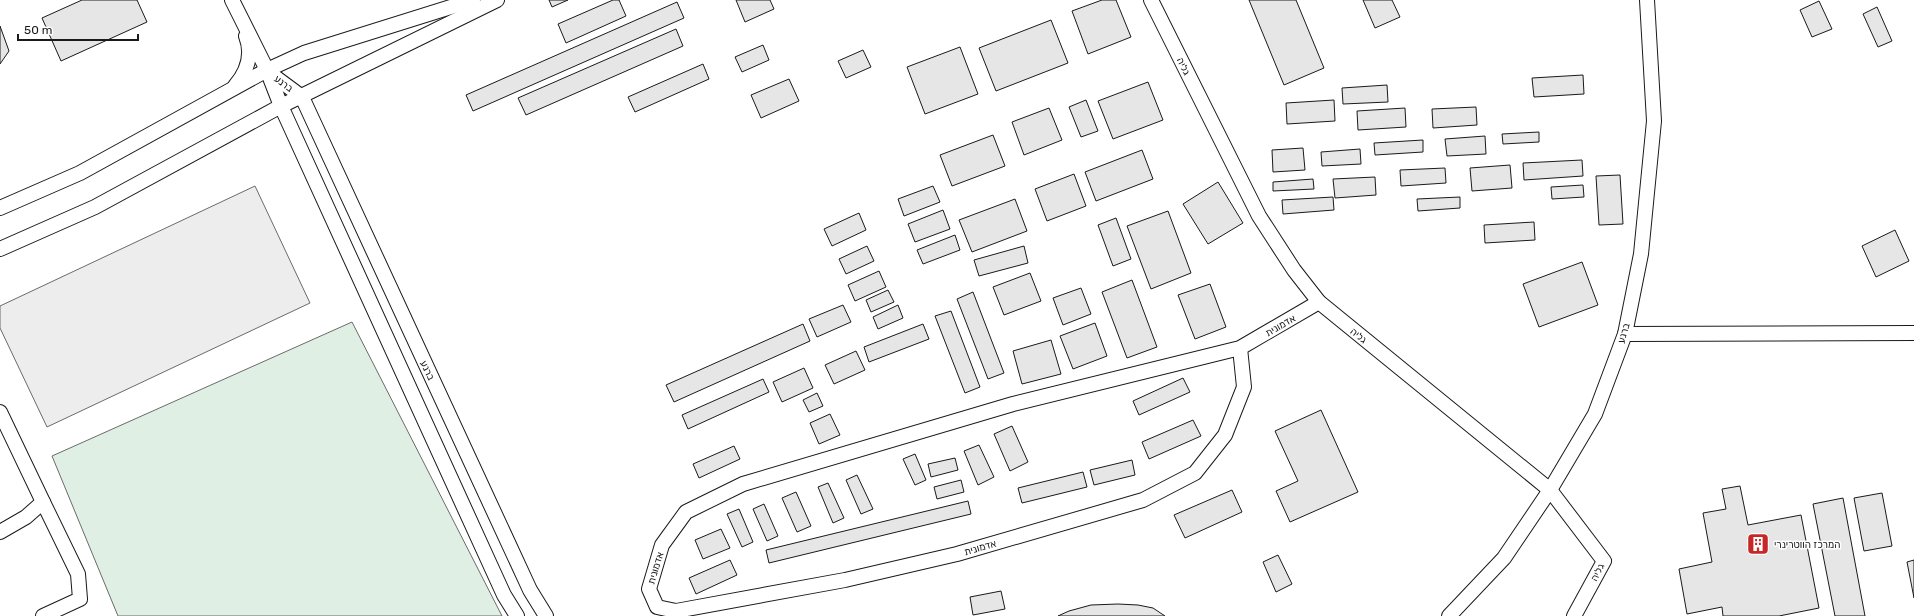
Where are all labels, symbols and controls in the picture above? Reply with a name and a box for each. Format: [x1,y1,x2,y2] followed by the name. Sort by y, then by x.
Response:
[18,16,138,42] scale bar
[24,23,52,37] text: 50 m
[1174,56,1193,78] street label: גליה
[272,73,296,95] street label: ברנע
[1263,312,1298,339] street label: אדמונית
[1615,321,1633,345] street label: ברנע
[1348,325,1370,347] street label: גליה
[417,359,437,383] street label: ברנע
[1745,531,1771,557] building icon: המרכז הווטרינרי
[963,538,998,558] street label: אדמונית
[1774,539,1840,551] place label: המרכז הווטרינרי
[645,551,667,586] street label: אדמונית
[1589,561,1608,583] street label: גליה

